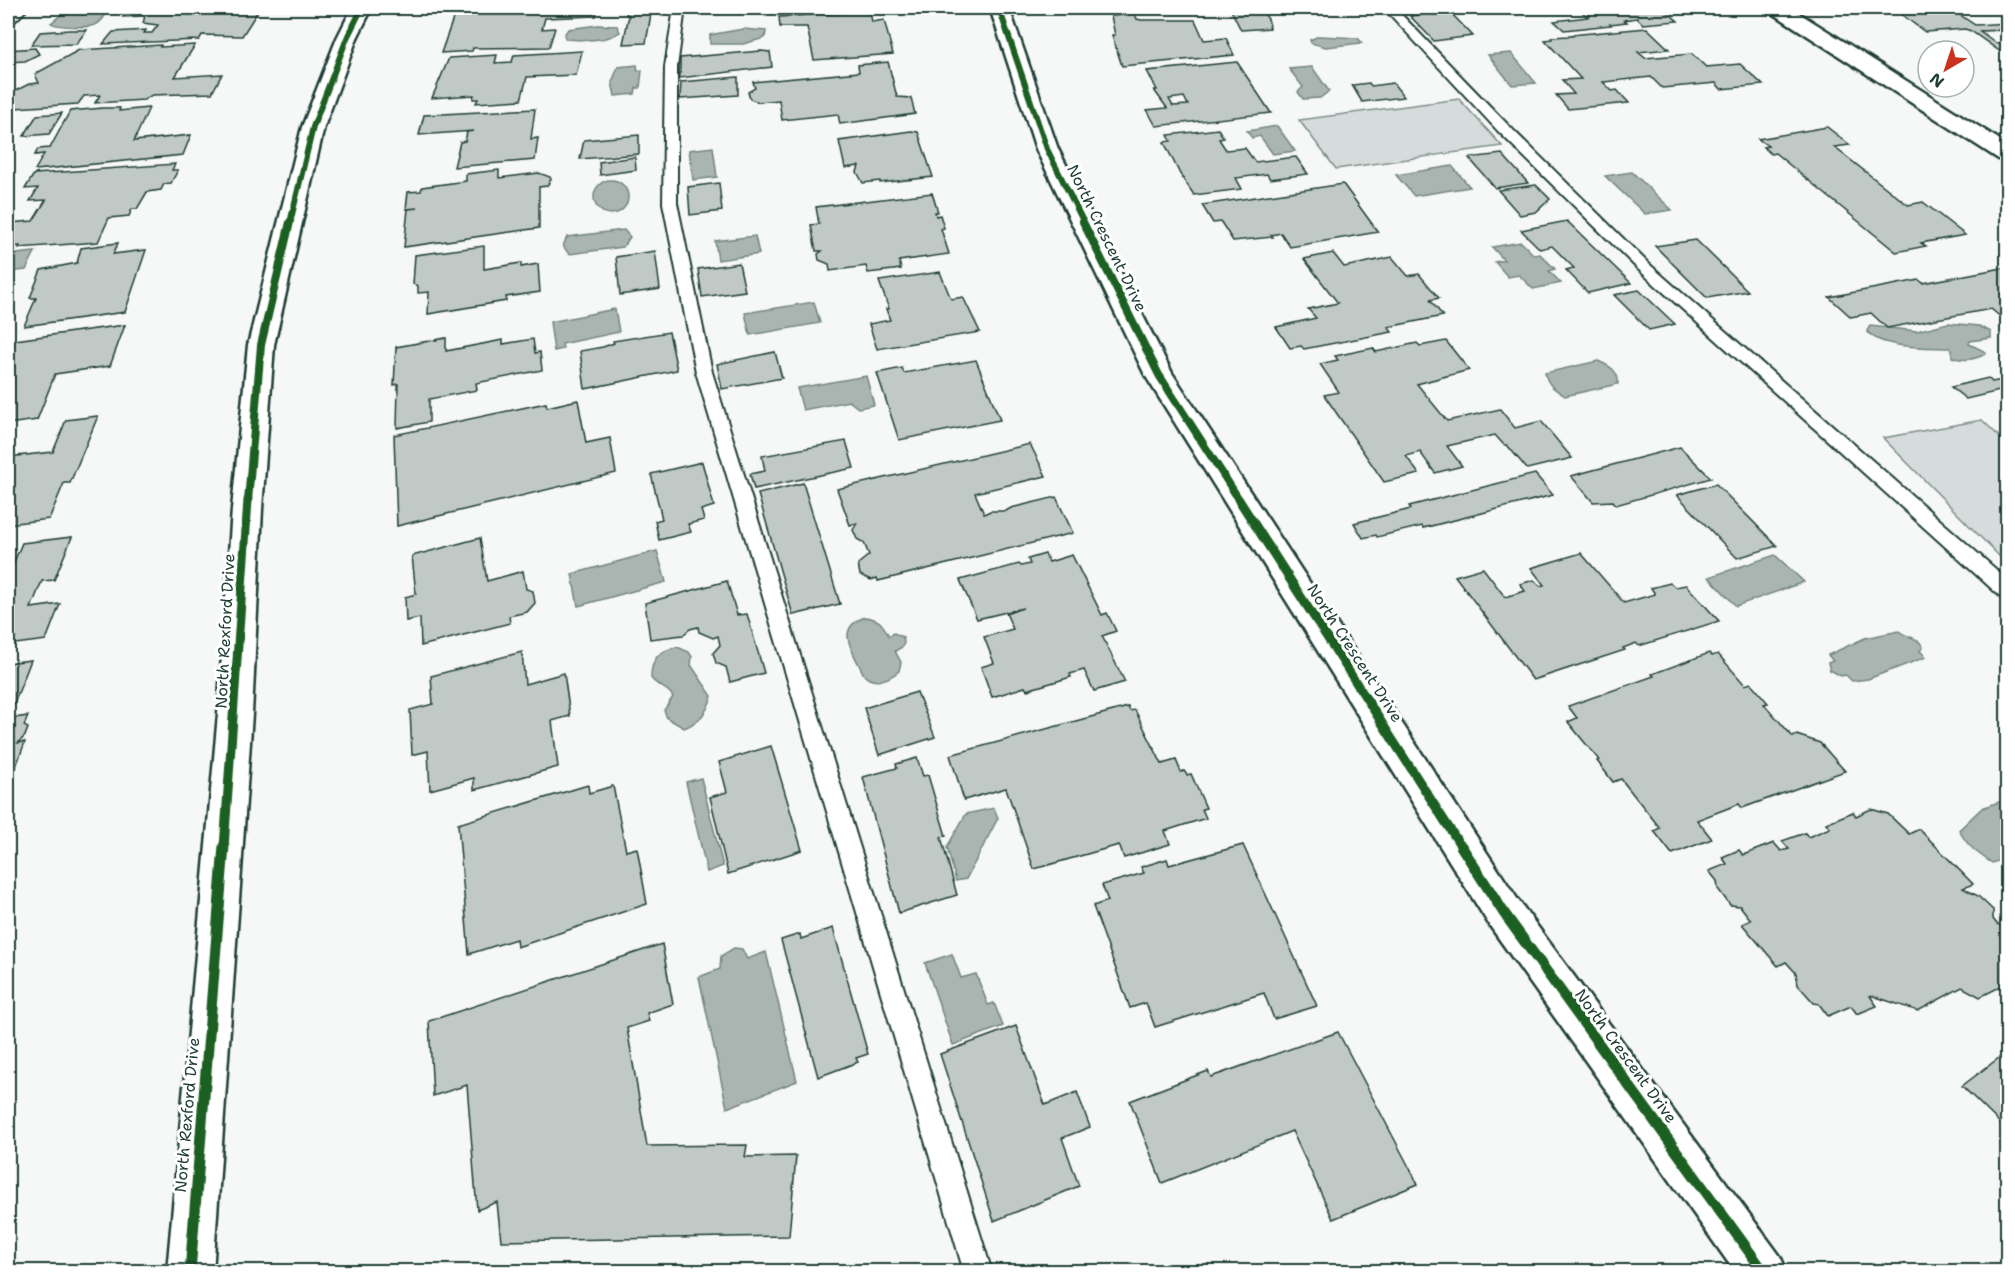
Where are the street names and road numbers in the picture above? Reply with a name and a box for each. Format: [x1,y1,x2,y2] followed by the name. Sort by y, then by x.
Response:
[1062,161,1152,315] street label: North Crescent Drive
[210,553,240,709] street label: North Rexford Drive
[1302,580,1408,726] street label: North Crescent Drive
[1570,985,1682,1127] street label: North Crescent Drive
[170,1037,204,1193] street label: North Rexford Drive

